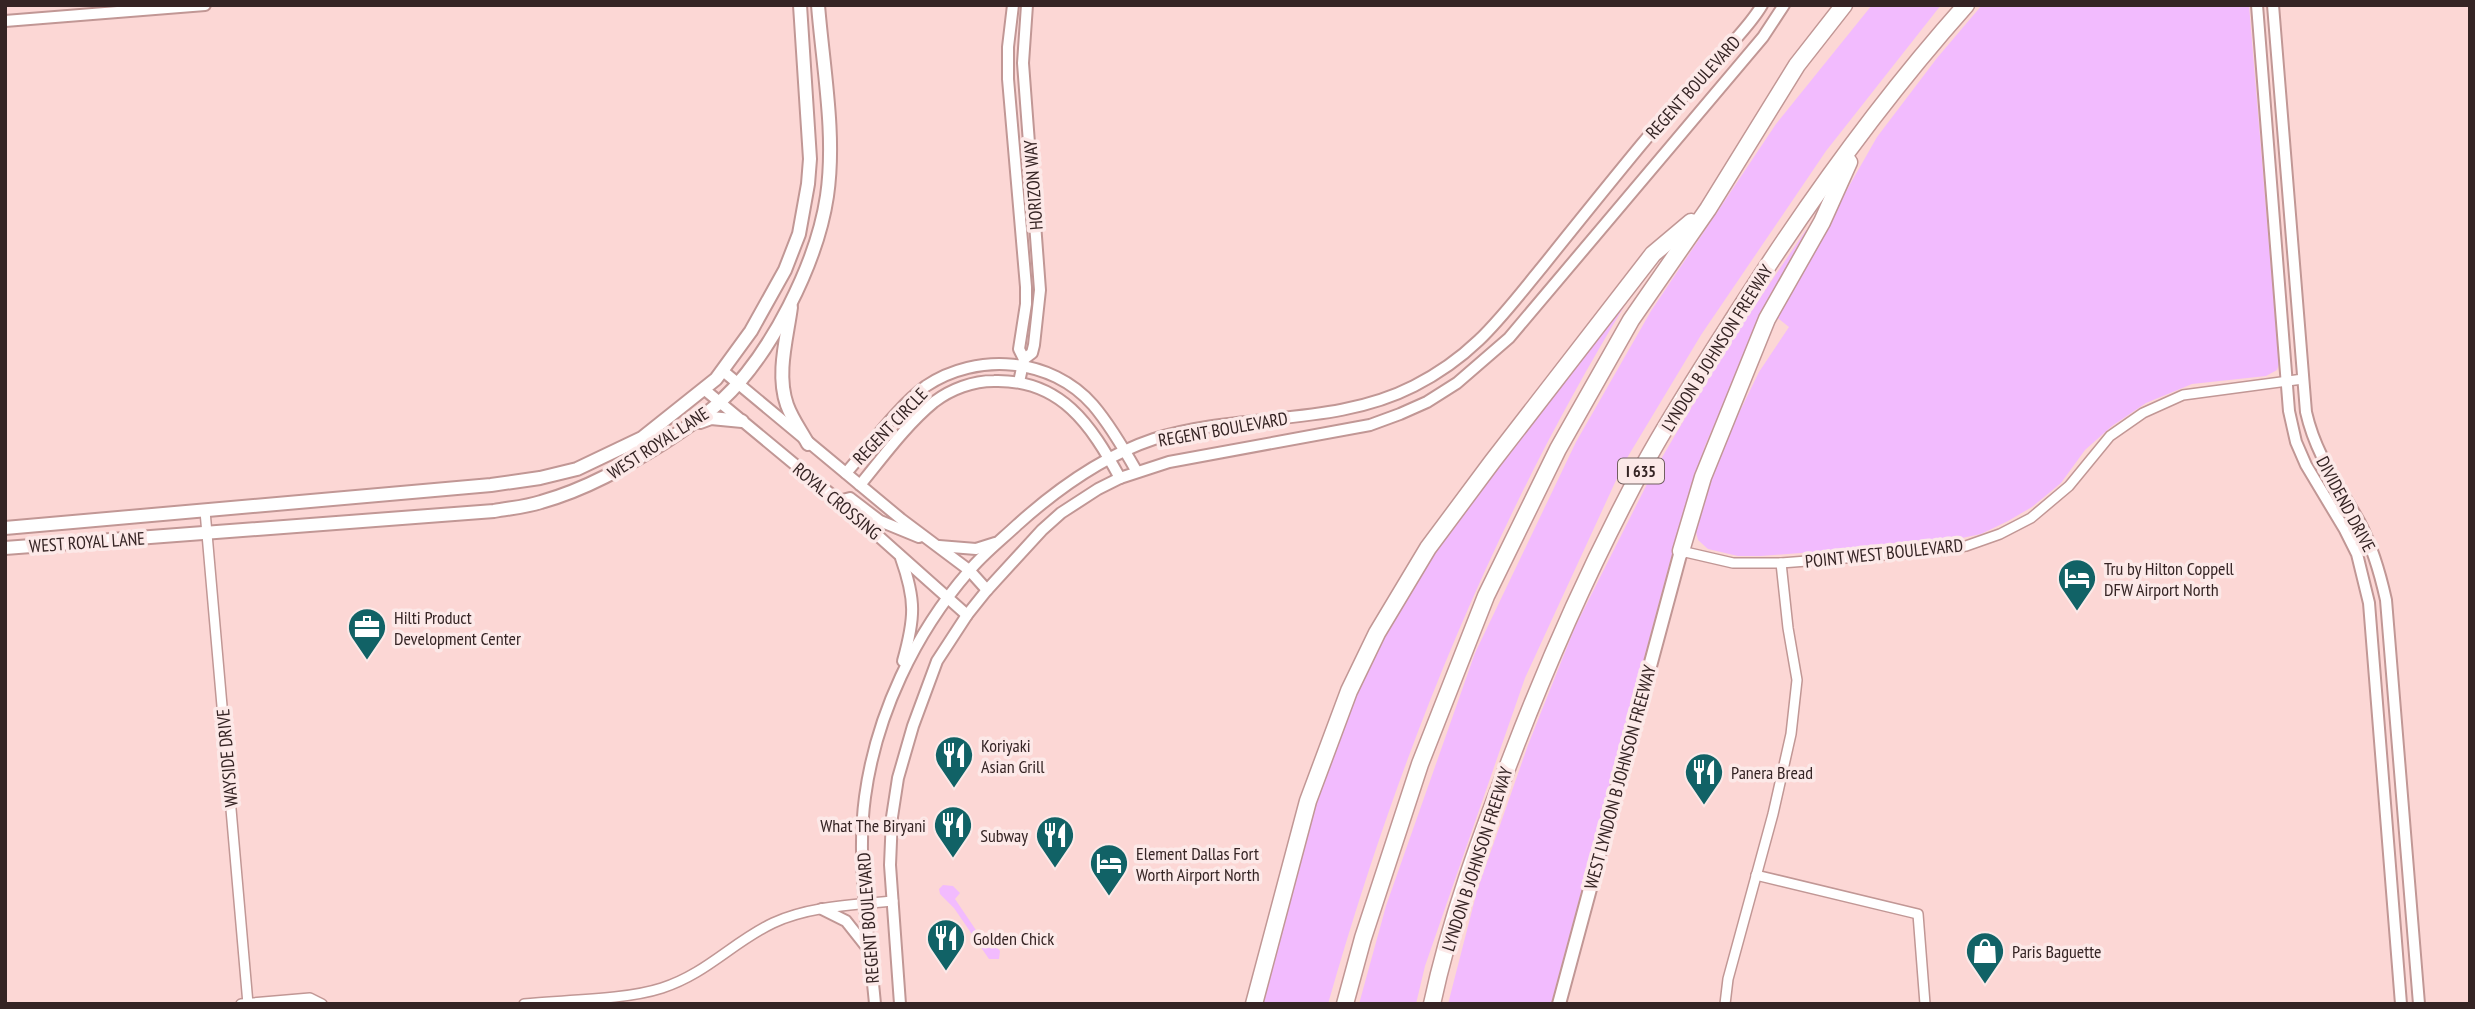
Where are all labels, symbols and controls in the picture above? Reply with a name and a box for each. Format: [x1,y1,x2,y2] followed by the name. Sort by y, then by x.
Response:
[1641,31,1745,143] street label: REGENT BOULEVARD
[1018,138,1048,231] street label: HORIZON WAY
[1656,260,1778,436] street label: LYNDON B JOHNSON FREEWAY
[848,383,932,469] street label: REGENT CIRCLE
[603,402,713,484] street label: WEST ROYAL LANE
[1156,406,1290,452] street label: REGENT BOULEVARD
[2311,452,2381,556] street label: DIVIDEND DRIVE
[788,457,886,545] street label: ROYAL CROSSING
[1618,458,1664,484] road number: I 635
[28,526,146,558] street label: WEST ROYAL LANE
[1804,533,1964,573] street label: POINT WEST BOULEVARD
[2056,557,2098,612] hotel icon: Tru by Hilton Coppell DFW Airport North
[2104,557,2235,601] place label: Tru by Hilton Coppell DFW Airport North
[346,606,388,661] office icon: Hilti Product Development Center
[394,606,521,650] place label: Hilti Product Development Center
[1579,662,1661,892] street label: WEST LYNDON B JOHNSON FREEWAY
[211,708,243,808] street label: WAYSIDE DRIVE
[933,734,975,789] restaurant icon: Koriyaki Asian Grill
[981,734,1045,778] place label: Koriyaki Asian Grill
[1683,751,1725,806] restaurant icon: Panera Bread
[1731,761,1813,784] place label: Panera Bread
[1436,763,1518,954] street label: LYNDON B JOHNSON FREEWAY
[932,804,974,859] restaurant icon: What The Biryani
[820,814,926,837] place label: What The Biryani
[1034,814,1076,869] restaurant icon: Subway
[980,824,1028,847] place label: Subway
[1088,842,1130,897] hotel icon: Element Dallas Fort Worth Airport North
[1136,842,1260,886] place label: Element Dallas Fort Worth Airport North
[852,852,884,984] street label: REGENT BOULEVARD
[925,917,967,972] restaurant icon: Golden Chick
[973,927,1054,950] place label: Golden Chick
[1964,930,2006,985] shop icon: Paris Baguette
[2012,940,2101,963] place label: Paris Baguette

